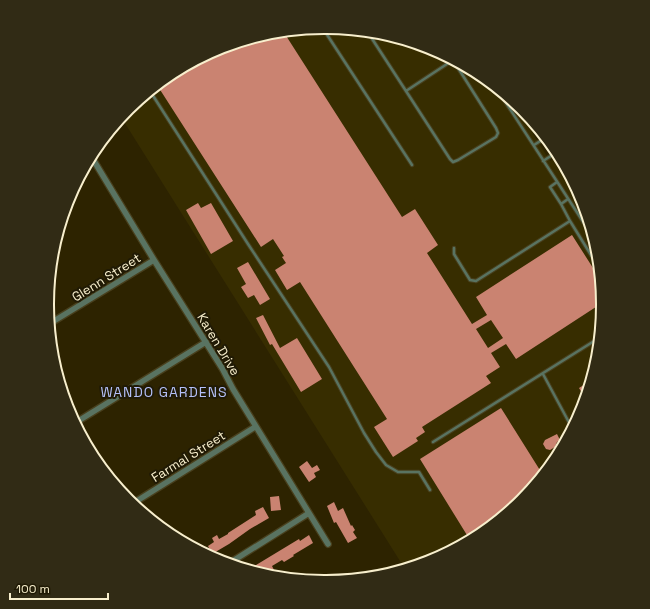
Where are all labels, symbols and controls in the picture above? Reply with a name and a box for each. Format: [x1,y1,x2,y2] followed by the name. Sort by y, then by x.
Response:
[68,249,144,305] street label: Glenn Street
[193,310,244,379] street label: Karen Drive
[100,383,228,401] district label: WANDO GARDENS
[148,427,228,486] street label: Farmal Street
[10,575,108,601] scale bar
[16,581,50,597] text: 100 m

